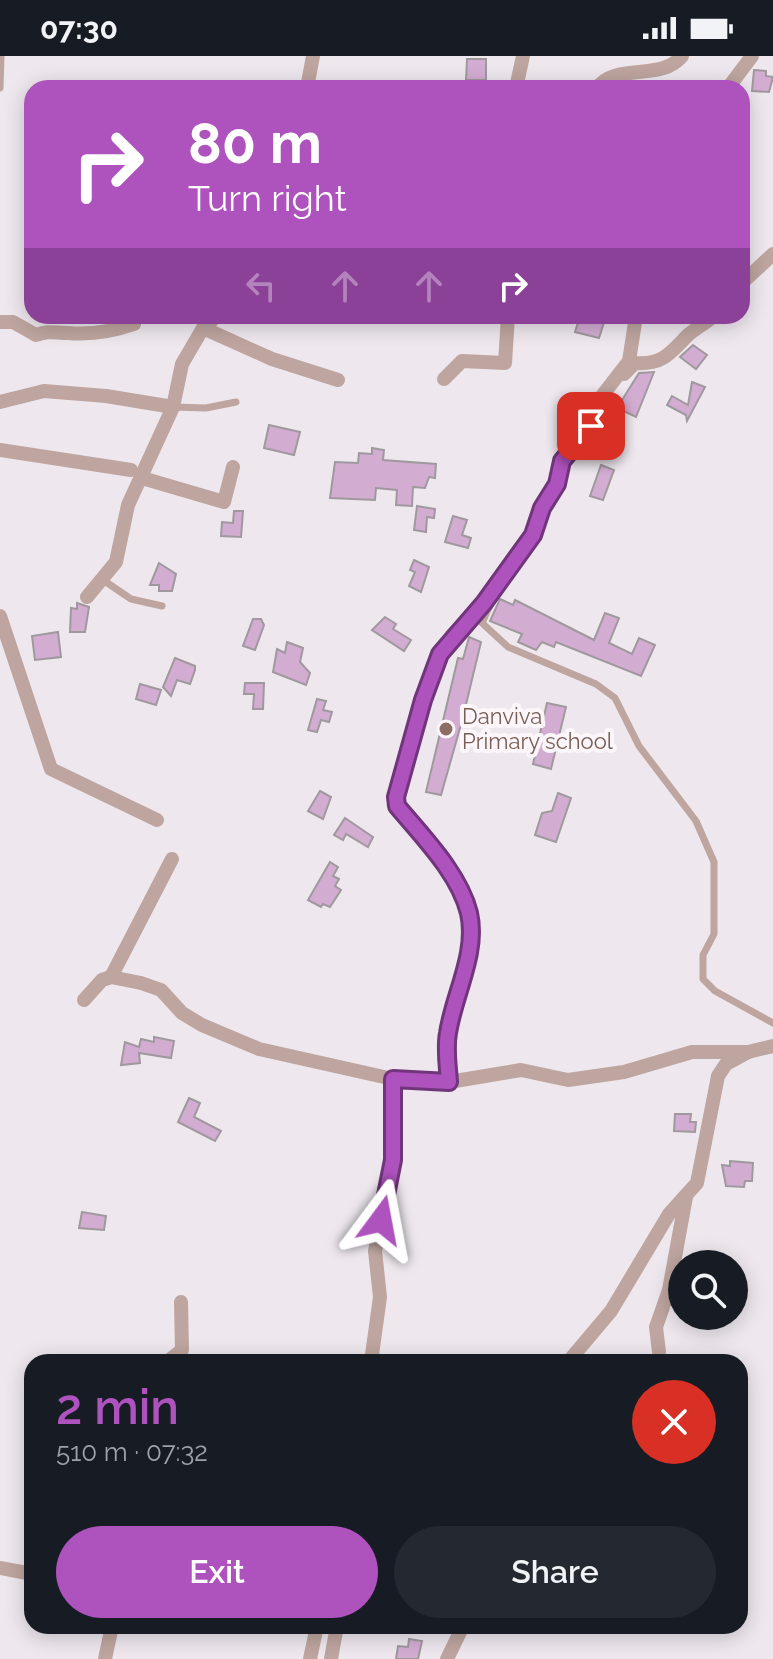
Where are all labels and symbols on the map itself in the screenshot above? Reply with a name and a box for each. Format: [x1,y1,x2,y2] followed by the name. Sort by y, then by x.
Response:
[557,392,625,460] pin
[462,703,613,754] place label: Danviva Primary school
[437,720,455,738] marker: Danviva Primary school
[339,1178,423,1262] position arrow

